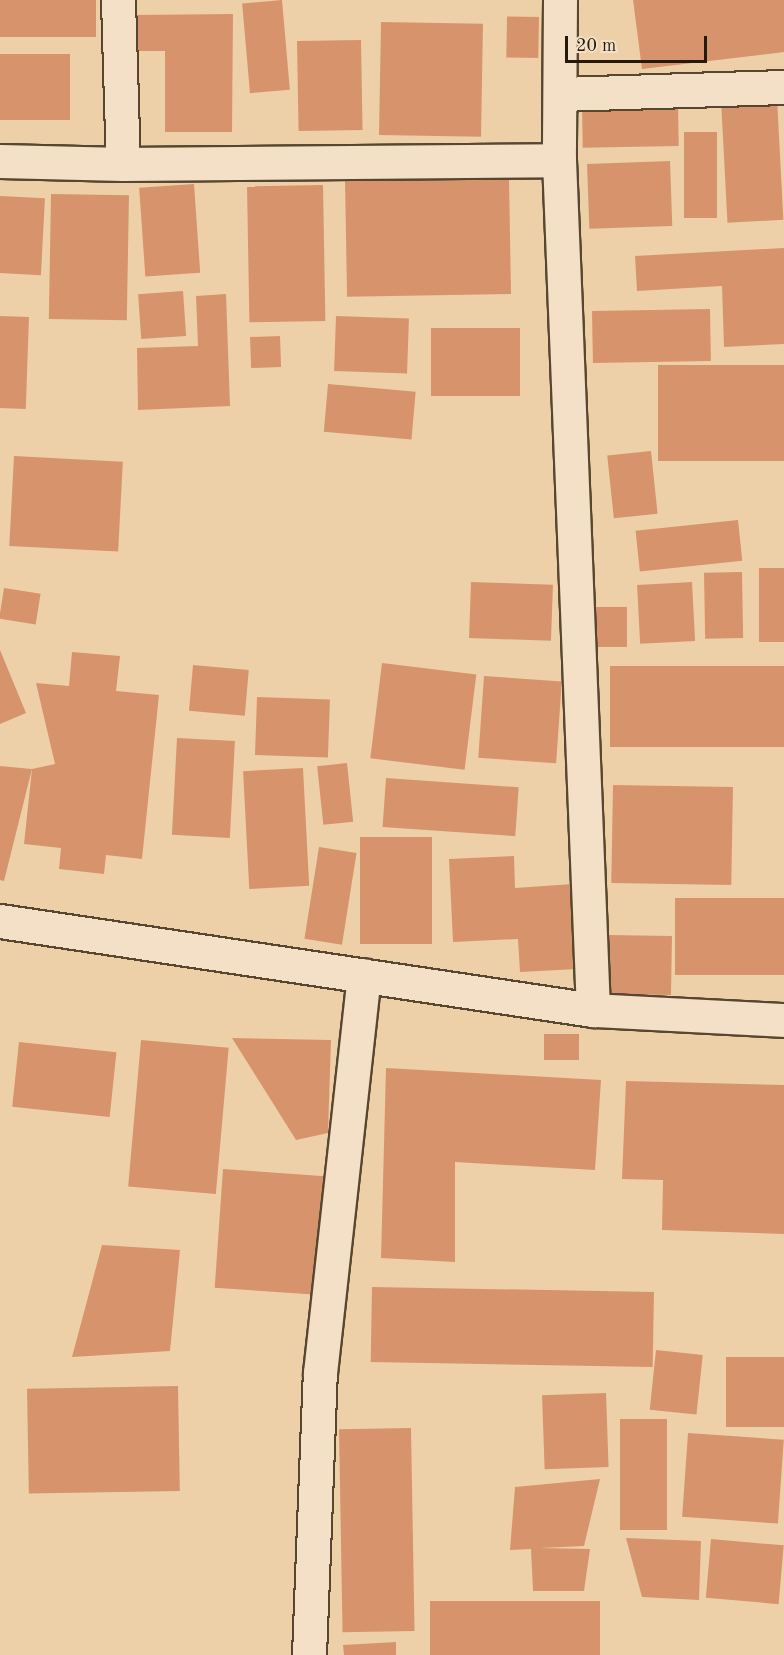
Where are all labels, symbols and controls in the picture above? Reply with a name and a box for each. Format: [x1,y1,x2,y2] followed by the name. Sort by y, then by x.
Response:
[568,24,710,62] scale bar
[576,37,616,55] text: 20 m

